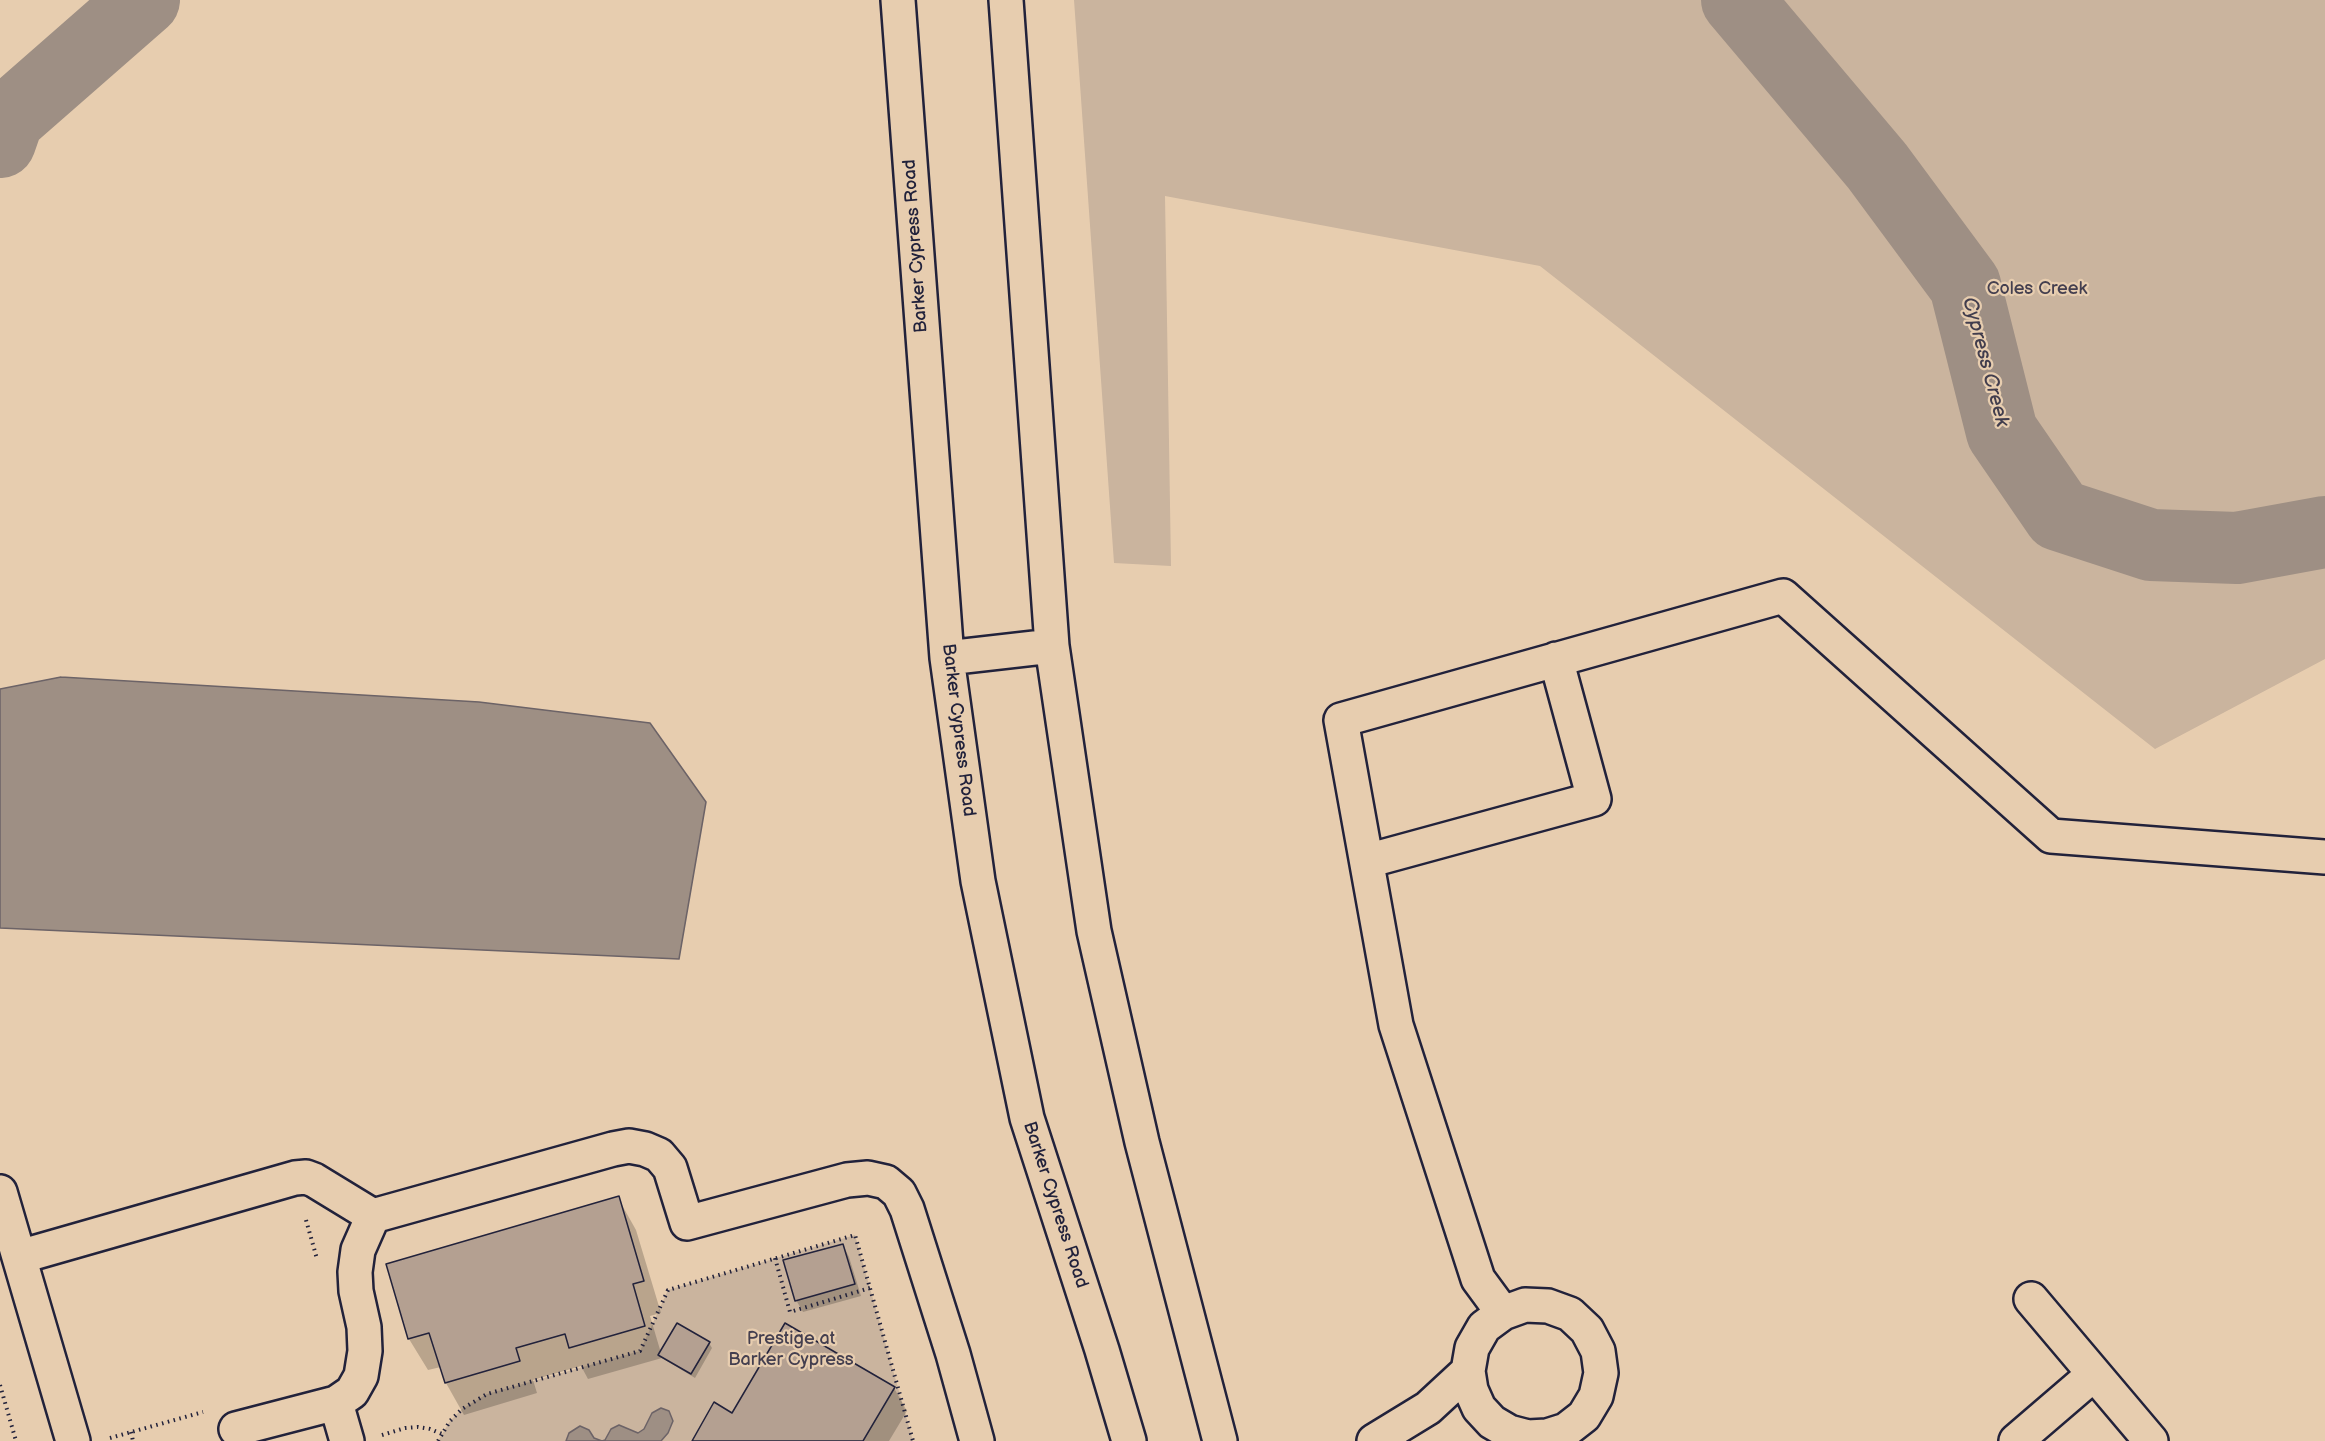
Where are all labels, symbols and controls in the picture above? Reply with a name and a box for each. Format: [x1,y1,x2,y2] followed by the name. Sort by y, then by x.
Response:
[899,158,933,334] street label: Barker Cypress Road
[1987,278,2087,300] park label: Coles Creek
[1956,295,2014,429] water label: Cypress Creek
[937,642,979,818] street label: Barker Cypress Road
[1018,1119,1092,1291] street label: Barker Cypress Road
[728,1328,854,1370] park label: Prestige at Barker Cypress

